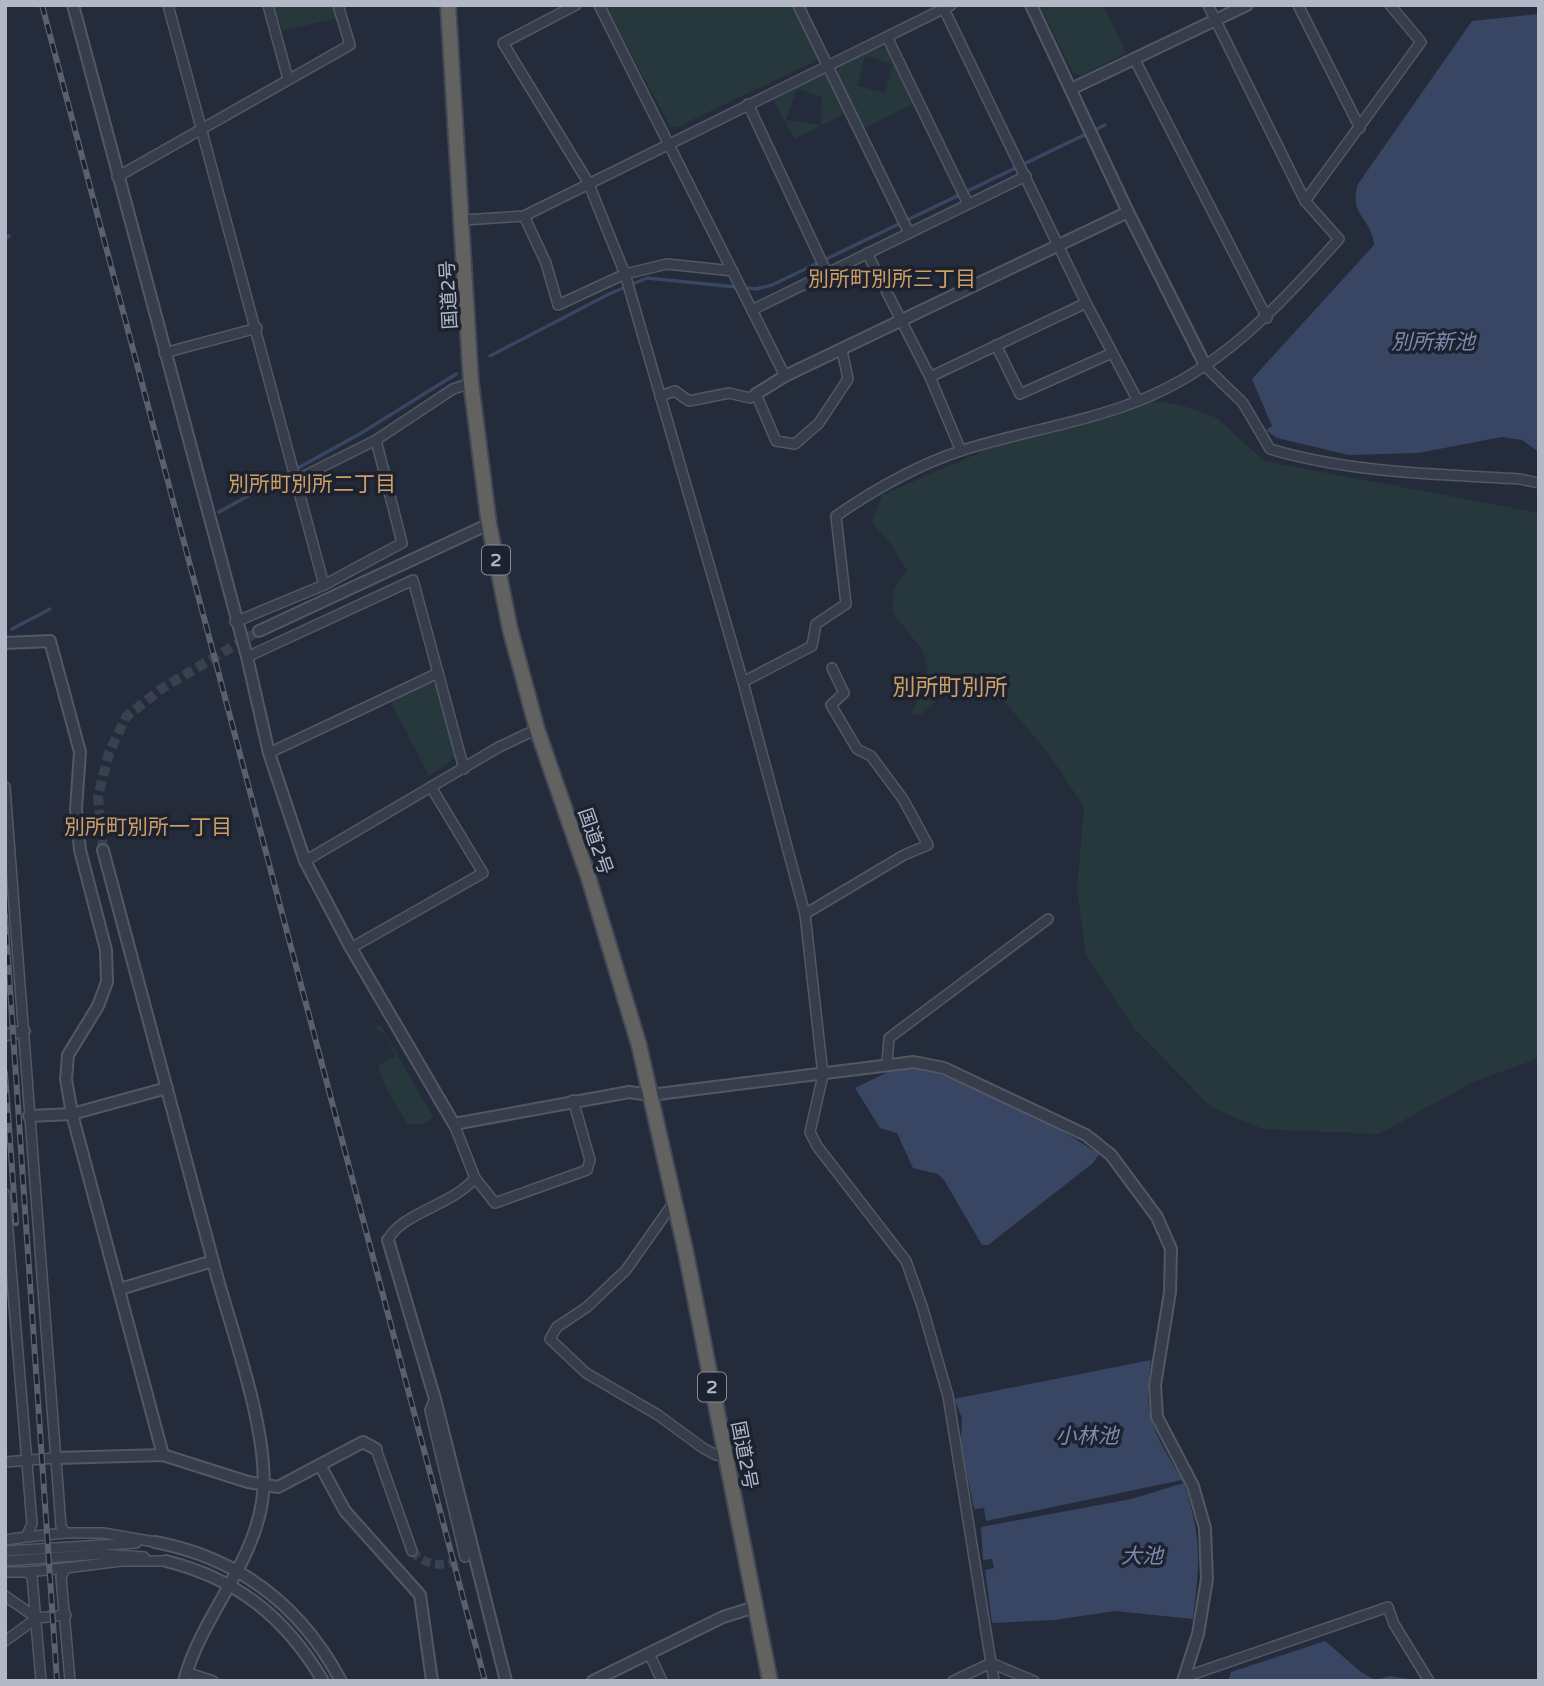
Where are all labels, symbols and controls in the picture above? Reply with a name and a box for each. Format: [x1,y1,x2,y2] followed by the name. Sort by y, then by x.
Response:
[436,260,462,330] street label: 国道2号
[808,267,976,292] district label: 別所町別所三丁目
[1391,330,1477,355] water label: 別所新池
[228,472,396,497] district label: 別所町別所二丁目
[482,546,510,574] road number: 2
[893,674,1008,702] district label: 別所町別所
[573,805,617,877] street label: 国道2号
[64,815,232,840] district label: 別所町別所一丁目
[698,1372,726,1402] road number: 2
[727,1419,761,1491] street label: 国道2号
[1056,1424,1120,1449] water label: 小林池
[1121,1544,1165,1569] water label: 大池

